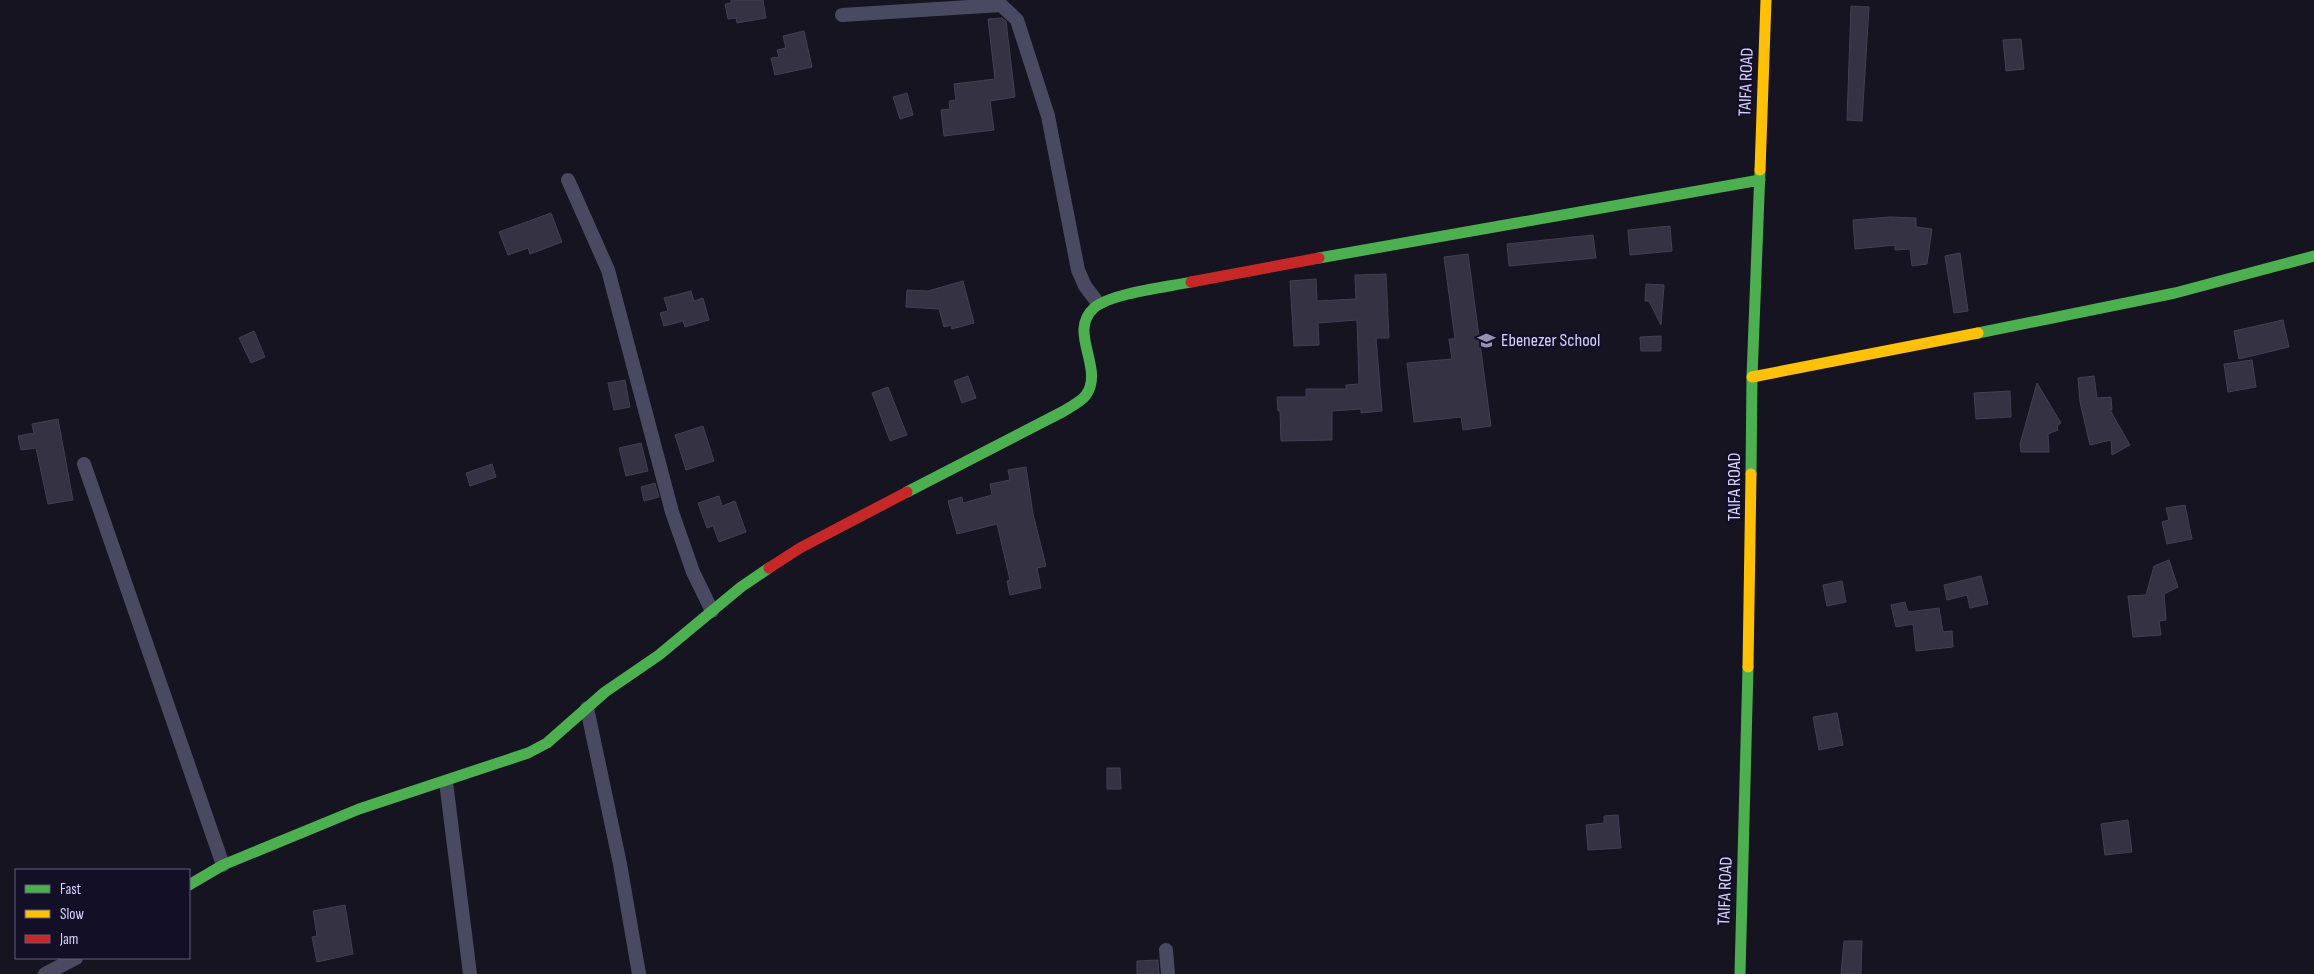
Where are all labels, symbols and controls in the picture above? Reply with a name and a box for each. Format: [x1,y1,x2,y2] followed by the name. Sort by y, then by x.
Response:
[1734,47,1758,117] street label: TAIFA ROAD
[1477,330,1497,350] school or university icon: Ebenezer School
[1501,330,1600,351] place label: Ebenezer School
[1724,453,1745,521] street label: TAIFA ROAD
[1713,856,1737,926] street label: TAIFA ROAD
[15,869,190,959] legend
[60,880,82,899] text: Fast
[60,905,84,924] text: Slow
[59,930,78,949] text: Jam

